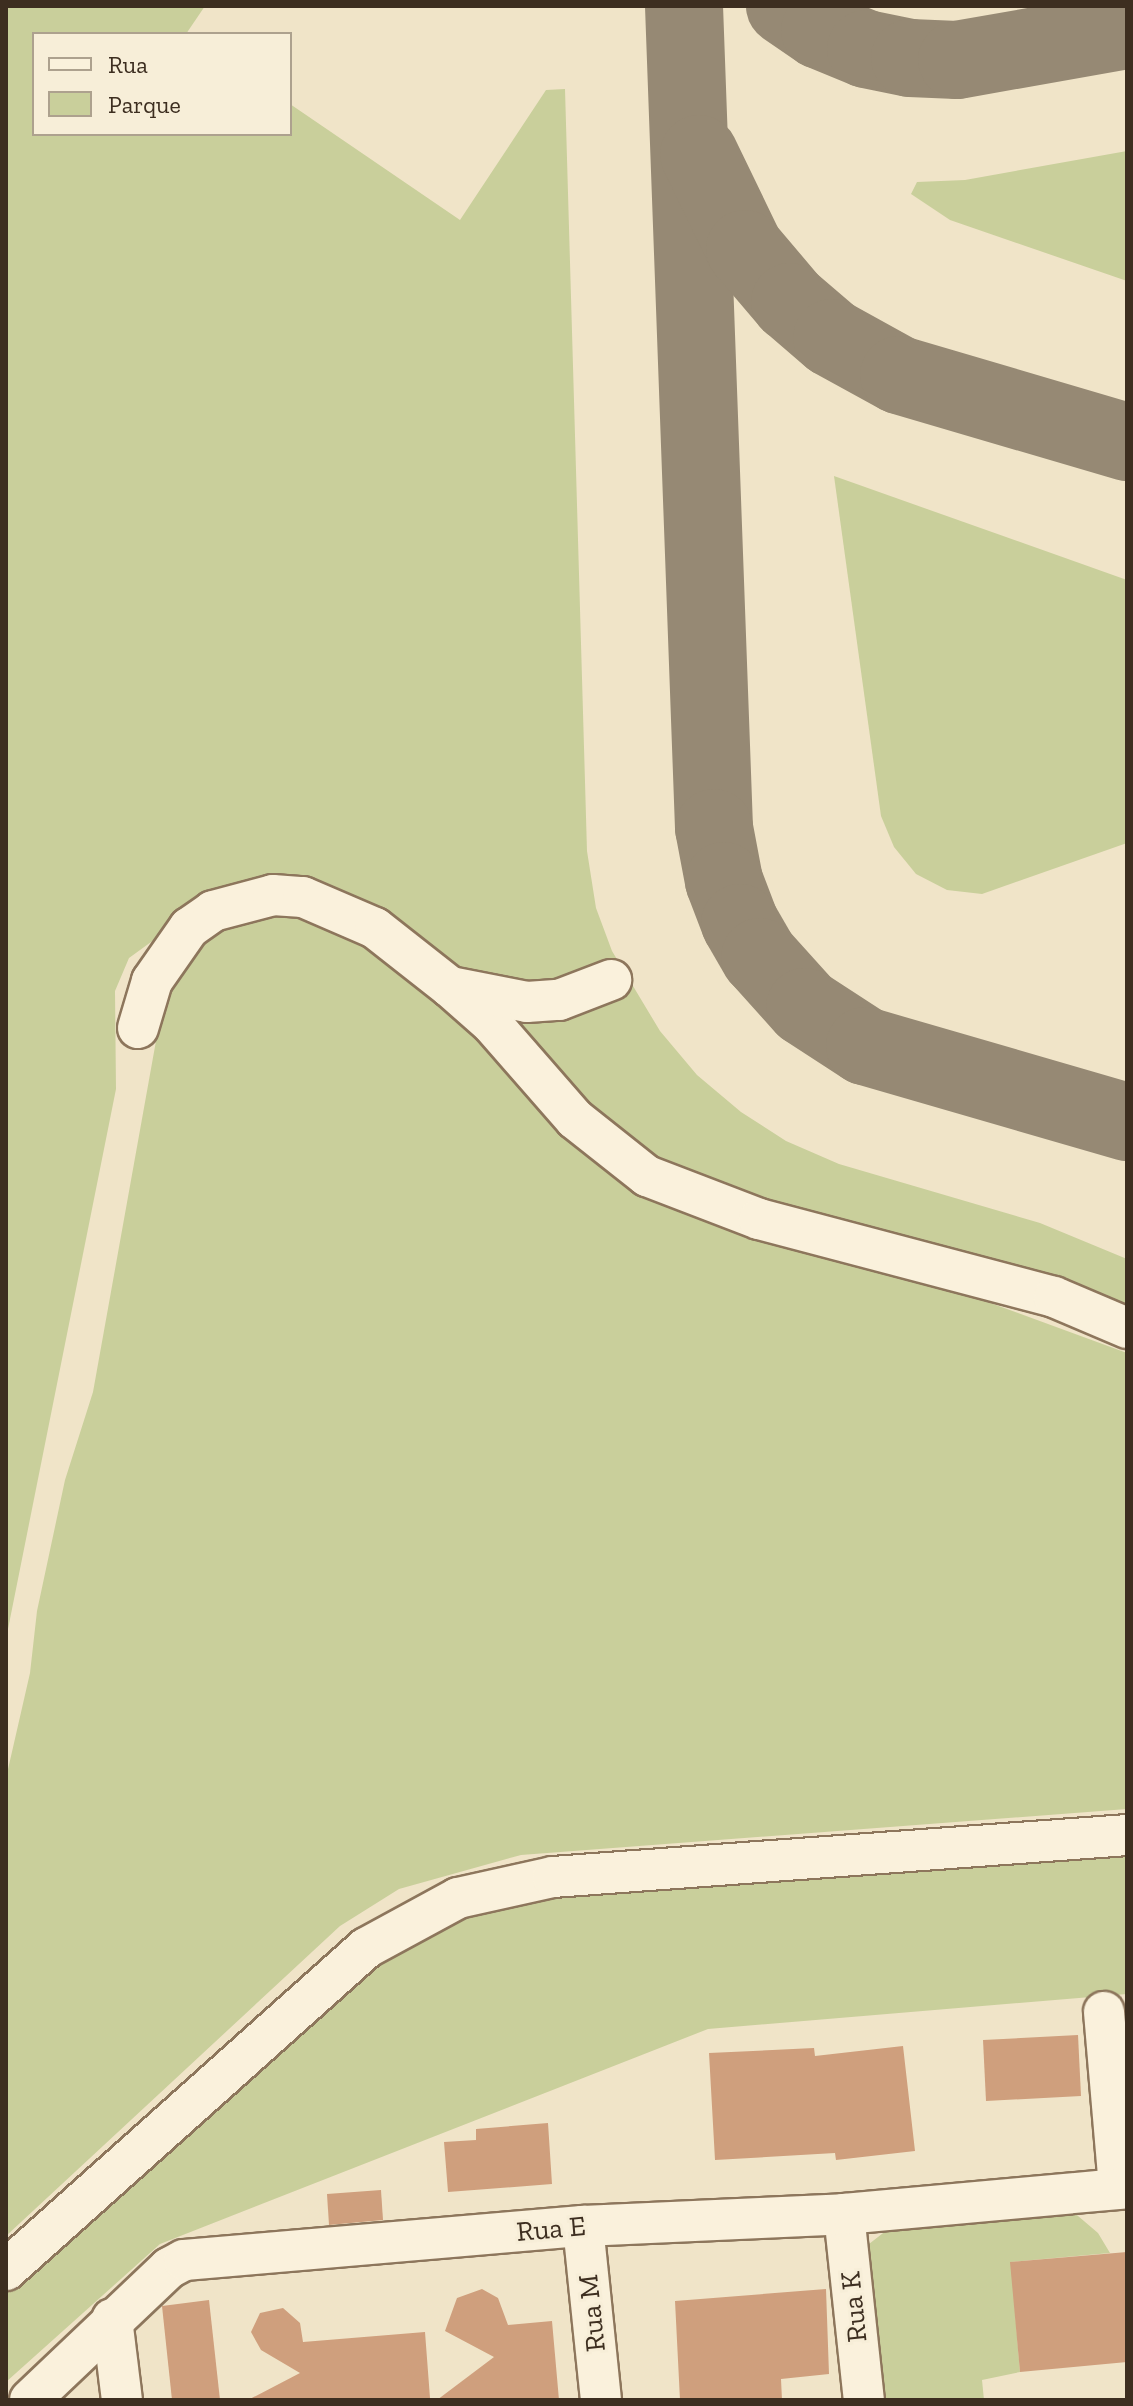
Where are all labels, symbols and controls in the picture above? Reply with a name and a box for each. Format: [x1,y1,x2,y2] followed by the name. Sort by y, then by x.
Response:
[32,32,292,136] legend
[108,50,148,79] text: Rua
[108,90,181,119] text: Parque
[515,2209,587,2249] street label: Rua E
[834,2270,874,2344] street label: Rua K
[571,2273,613,2353] street label: Rua M

